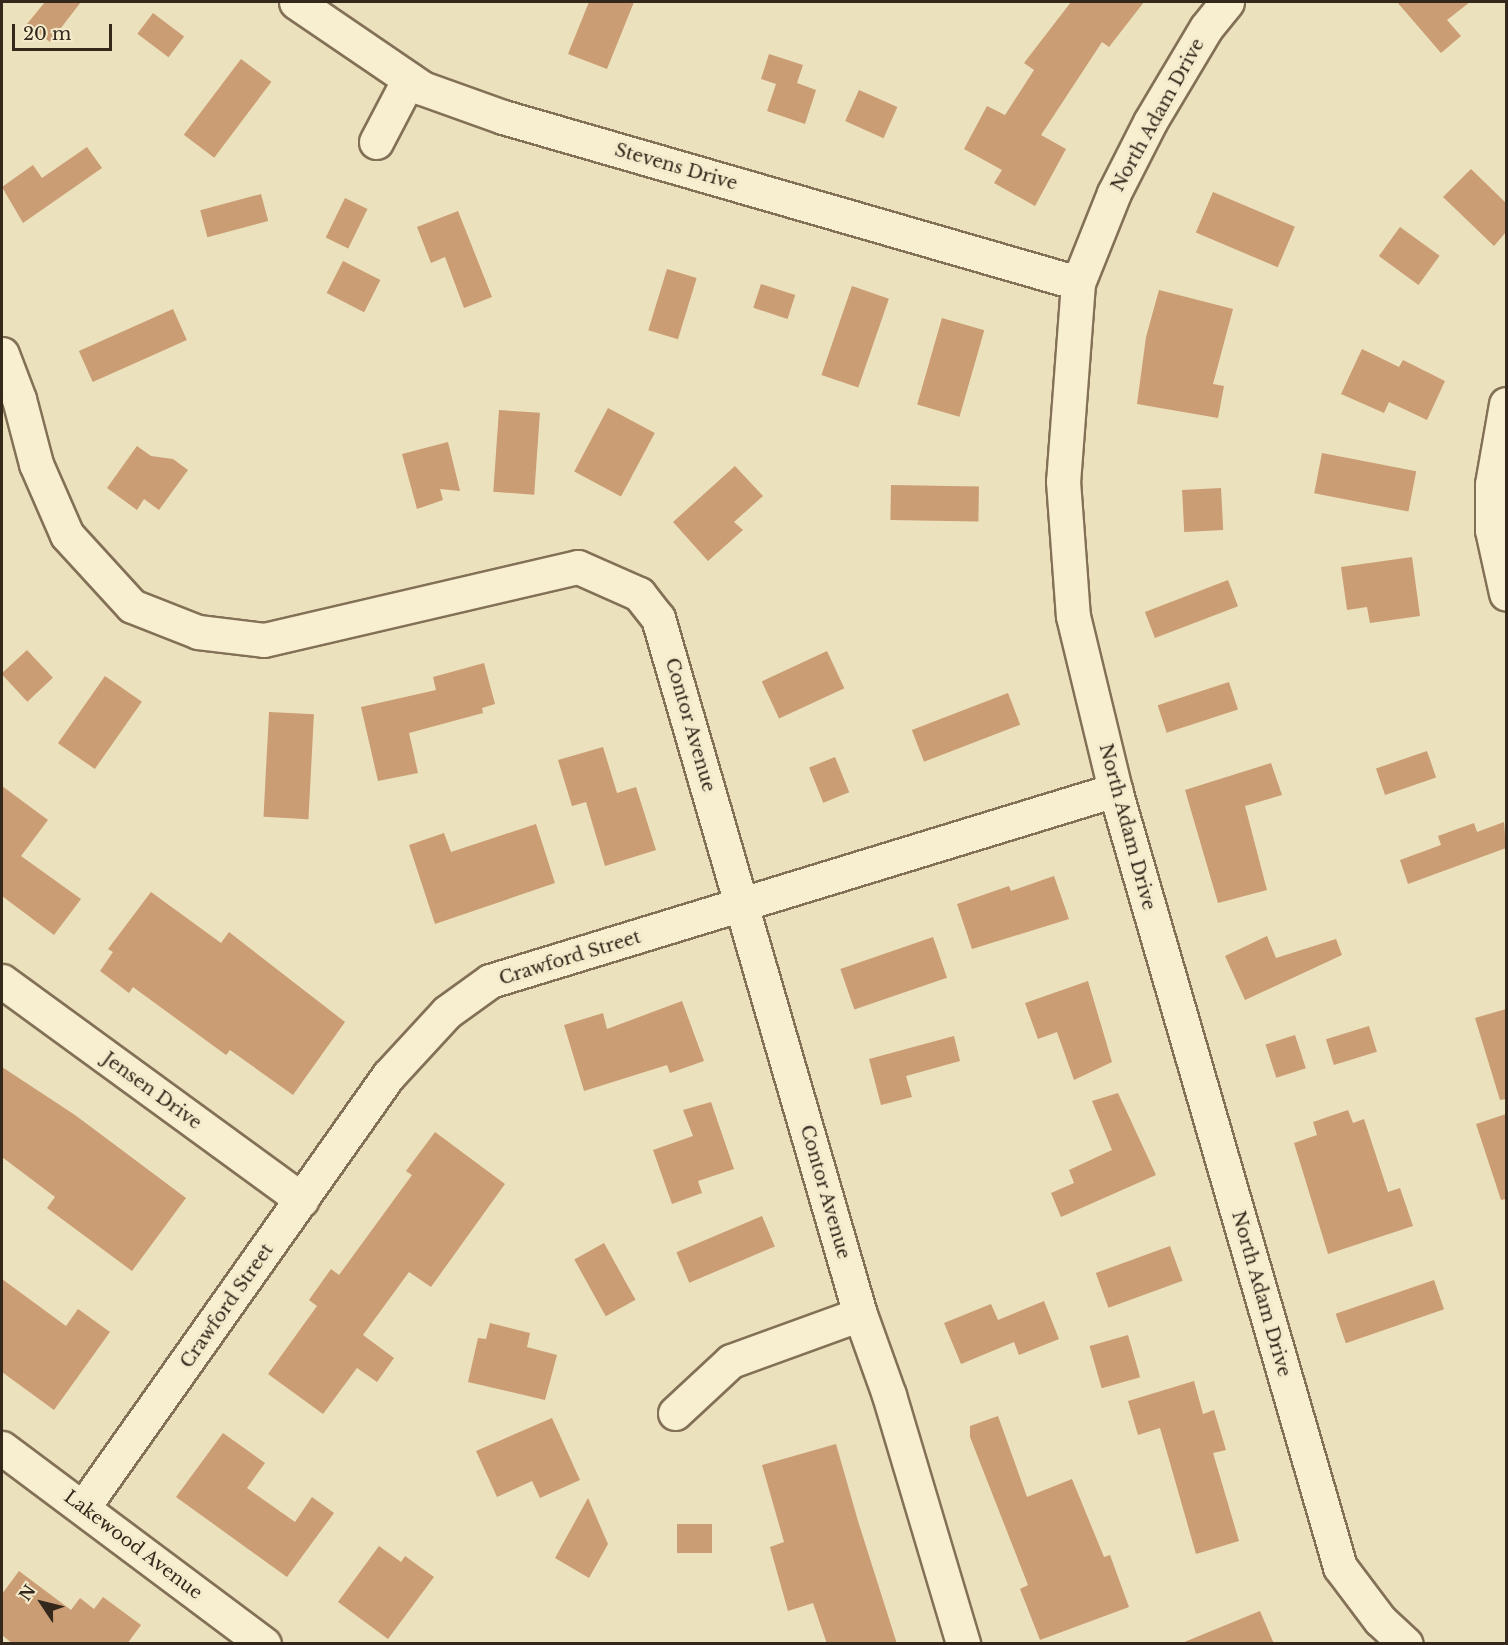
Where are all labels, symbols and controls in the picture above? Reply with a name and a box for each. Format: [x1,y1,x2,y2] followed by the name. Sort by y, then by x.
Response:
[15,12,116,50] scale bar
[23,23,71,45] text: 20 m
[1107,35,1209,195] street label: North Adam Drive
[612,139,740,195] street label: Stevens Drive
[660,655,720,795] street label: Contor Avenue
[1094,741,1160,913] street label: North Adam Drive
[497,926,643,990] street label: Crawford Street
[98,1048,206,1134] street label: Jensen Drive
[795,1122,855,1262] street label: Contor Avenue
[1227,1208,1295,1380] street label: North Adam Drive
[176,1240,278,1372] street label: Crawford Street
[59,1486,207,1604] street label: Lakewood Avenue
[12,1573,72,1633] north arrow
[15,1581,40,1605] text: N

